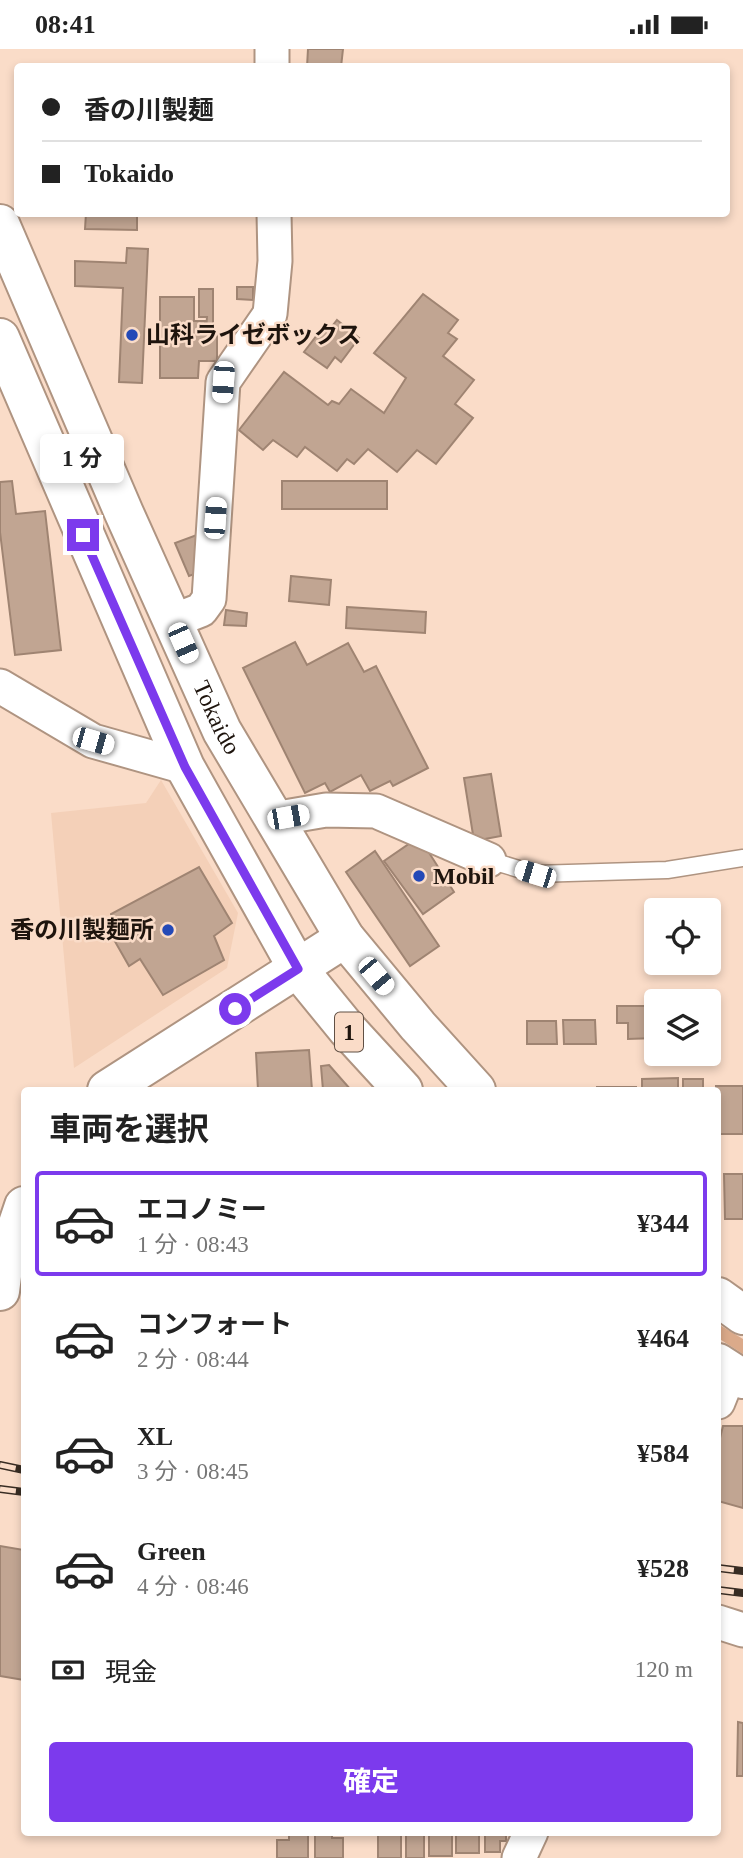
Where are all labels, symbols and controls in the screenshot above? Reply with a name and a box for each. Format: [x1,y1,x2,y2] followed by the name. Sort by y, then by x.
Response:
[35,10,96,39] text: 08:41
[84,96,214,125] text: 香の川製麺
[84,159,174,188] text: Tokaido
[146,322,361,348] place label: 山科ライゼボックス
[124,327,140,343] marker: 山科ライゼボックス
[212,360,235,404] car
[41,433,125,483] callout: 1 分
[62,446,102,471] text: 1 分
[204,496,227,540] car
[67,519,99,551] route end
[165,620,202,666] car
[188,677,246,759] street label: Tokaido
[70,725,117,757] car
[266,803,311,831] car
[512,858,559,890] car
[433,863,495,889] place label: Mobil
[411,868,427,884] marker: Mobil
[644,898,721,1066] map controls
[644,898,721,975] button: locate
[10,917,154,943] place label: 香の川製麺所
[160,922,176,938] marker: 香の川製麺所
[355,953,398,999] car
[644,989,721,1066] button: layers
[219,993,251,1025] route start
[335,1013,363,1051] road number: 1
[49,1111,209,1147] text: 車両を選択
[53,1192,116,1255] icon: car
[137,1195,267,1224] text: エコノミー
[637,1209,689,1238] text: ¥344
[137,1232,249,1257] text: 1 分 · 08:43
[53,1307,116,1370] icon: car
[137,1310,292,1339] text: コンフォート
[637,1324,689,1353] text: ¥464
[137,1347,249,1372] text: 2 分 · 08:44
[53,1422,116,1485] icon: car
[137,1422,173,1451] text: XL
[637,1439,689,1468] text: ¥584
[137,1459,249,1484] text: 3 分 · 08:45
[53,1537,116,1600] icon: car
[137,1537,206,1566] text: Green
[637,1554,689,1583] text: ¥528
[137,1574,249,1599] text: 4 分 · 08:46
[49,1651,87,1689] icon: cash
[635,1657,693,1682] text: 120 m
[105,1658,157,1687] text: 現金
[49,1742,693,1822] button: 確定

